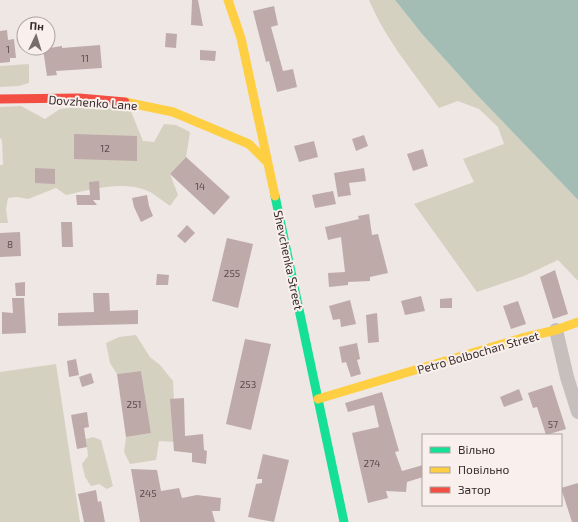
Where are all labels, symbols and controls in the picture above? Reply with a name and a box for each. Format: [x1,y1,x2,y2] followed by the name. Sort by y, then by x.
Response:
[16,16,56,56] north arrow
[29,19,44,33] text: Пн
[6,43,10,55] house number: 1
[81,52,89,64] house number: 11
[48,92,138,112] street label: Dovzhenko Lane
[100,142,110,154] house number: 12
[195,180,205,192] house number: 14
[272,209,306,311] street label: Shevchenka Street
[7,238,13,250] house number: 8
[224,267,240,279] house number: 255
[415,328,541,376] street label: Petro Bolbochan Street
[240,378,256,390] house number: 253
[127,398,141,410] house number: 251
[548,418,558,430] house number: 57
[422,434,562,506] legend
[458,442,495,456] text: Вільно
[364,457,380,469] house number: 274
[458,462,509,476] text: Повільно
[458,482,491,496] text: Затор
[139,487,157,499] house number: 245

